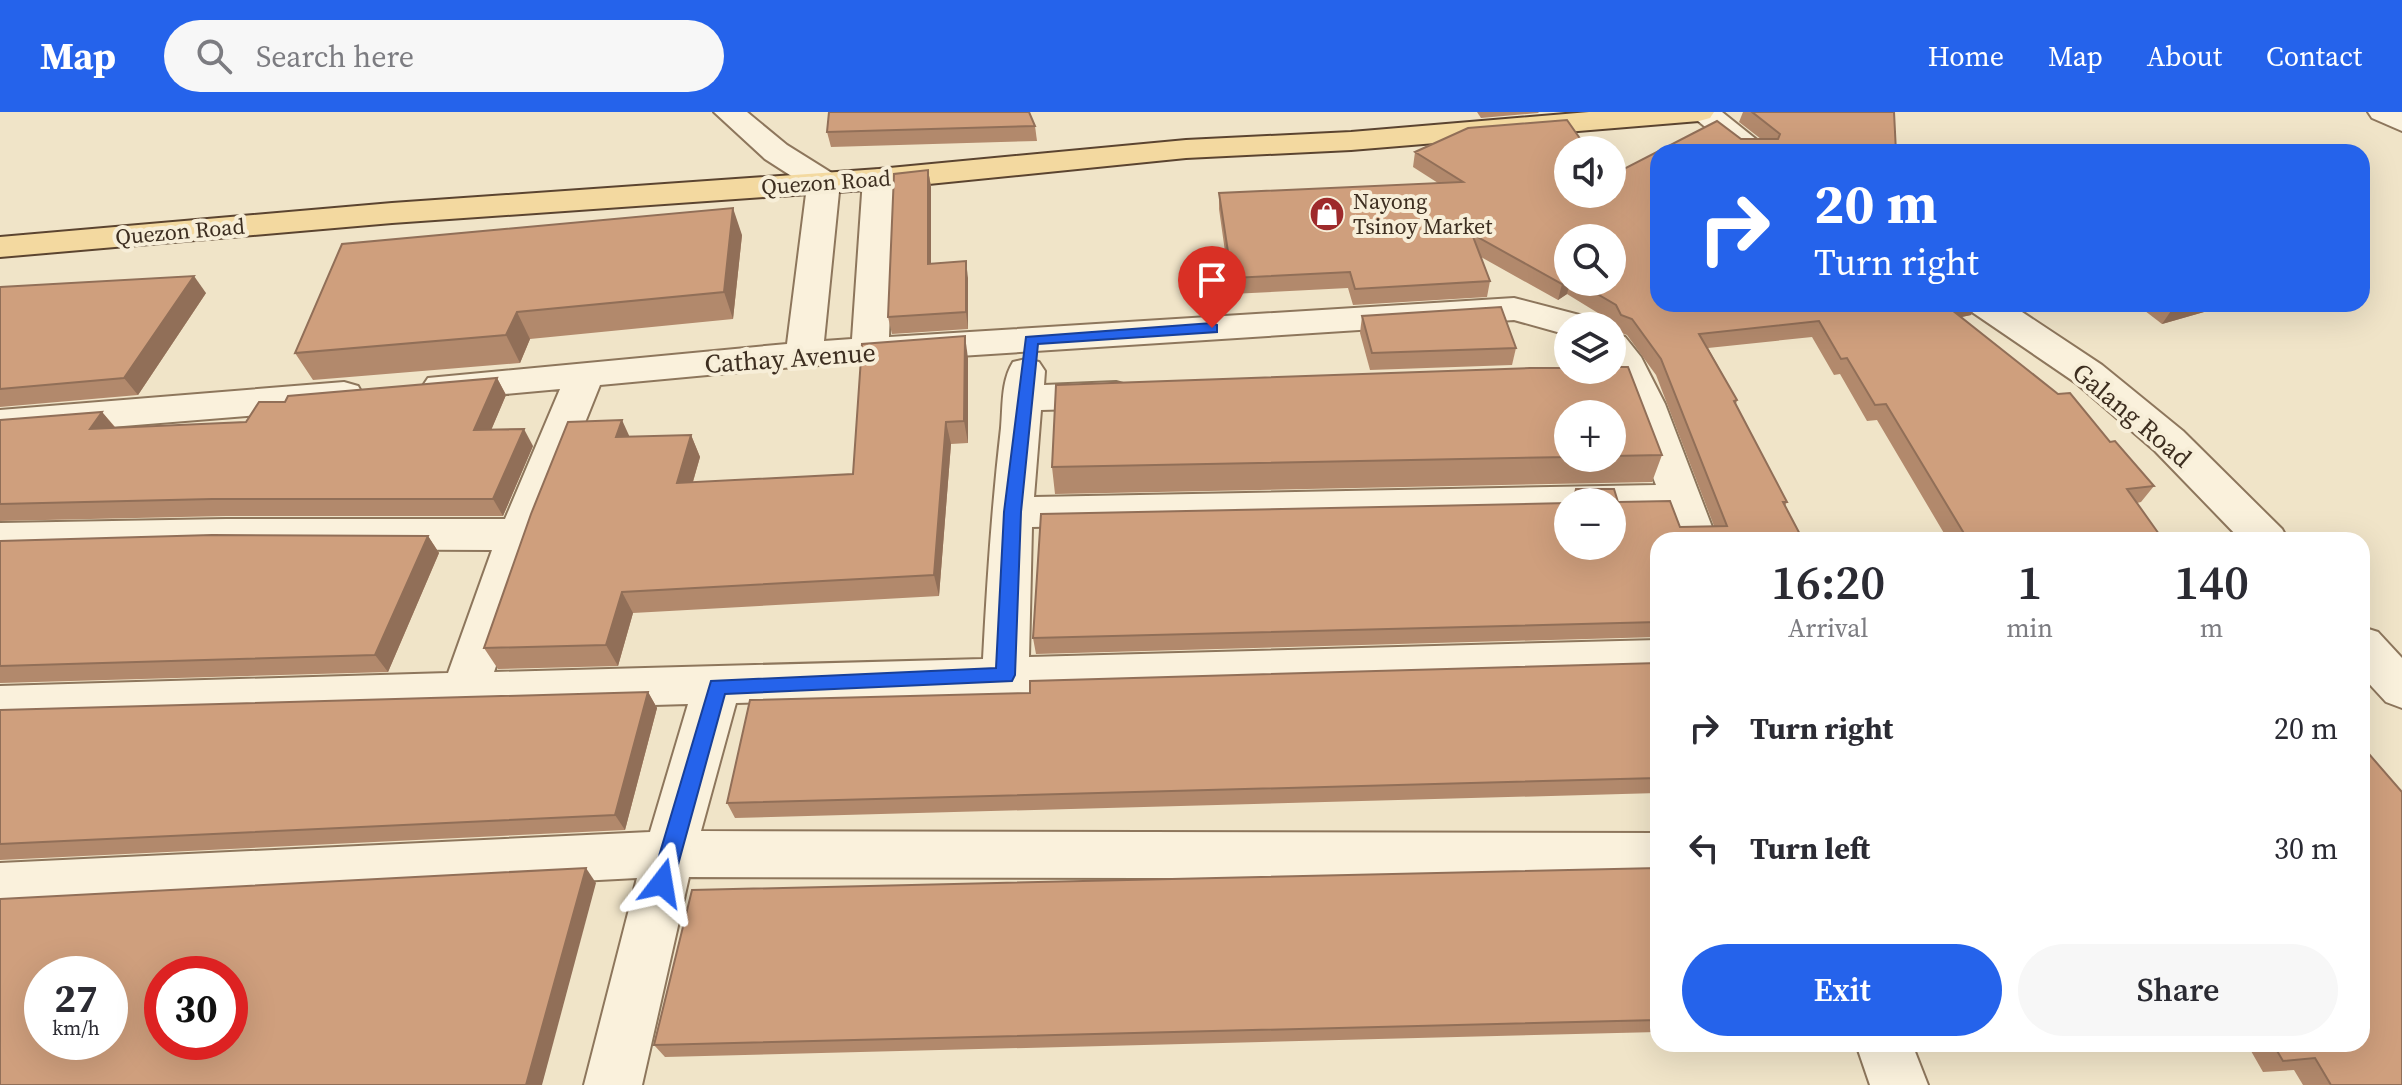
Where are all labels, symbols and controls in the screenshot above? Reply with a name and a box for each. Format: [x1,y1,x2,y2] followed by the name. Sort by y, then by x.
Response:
[164,20,724,92] search box
[40,30,116,82] text: Map
[192,34,236,78] icon: search
[256,36,414,77] text: Search here
[1928,37,2004,75] text: Home
[2048,37,2103,75] text: Map
[2147,37,2222,75] text: About
[2266,37,2362,75] text: Contact
[1554,136,1626,560] map controls
[1554,136,1626,208] button: sound
[760,162,892,201] street label: Quezon Road
[1814,165,1937,242] text: 20 m
[1682,176,1786,280] icon: right
[1353,186,1493,241] place label: Nayong Tsinoy Market
[1308,195,1346,233] shop icon: Nayong Tsinoy Market
[114,210,246,252] street label: Quezon Road
[1554,224,1626,296] button: search
[1814,238,1979,287] text: Turn right
[1178,246,1246,328] pin
[1190,258,1234,302] icon: arrive
[1554,312,1626,384] button: layers
[703,334,877,382] street label: Cathay Avenue
[2065,354,2200,476] street label: Galang Road
[1554,400,1626,472] button: +
[1554,488,1626,560] button: −
[1771,549,1885,615] text: 16:20
[2017,549,2042,615] text: 1
[2174,549,2249,615] text: 140
[1788,610,1868,646] text: Arrival
[2006,610,2053,646] text: min
[2200,610,2223,646] text: m
[1682,706,1726,750] icon: right
[1750,708,1893,749] text: Turn right
[2274,708,2338,749] text: 20 m
[1682,826,1726,870] icon: left
[1750,828,1870,869] text: Turn left
[2274,828,2338,869] text: 30 m
[620,841,704,925] position arrow
[1682,944,2002,1036] button: Exit
[2018,944,2338,1036] button: Share
[144,956,248,1060] speed limit sign: 30
[54,971,98,1025] text: 27
[52,1014,100,1042] text: km/h

